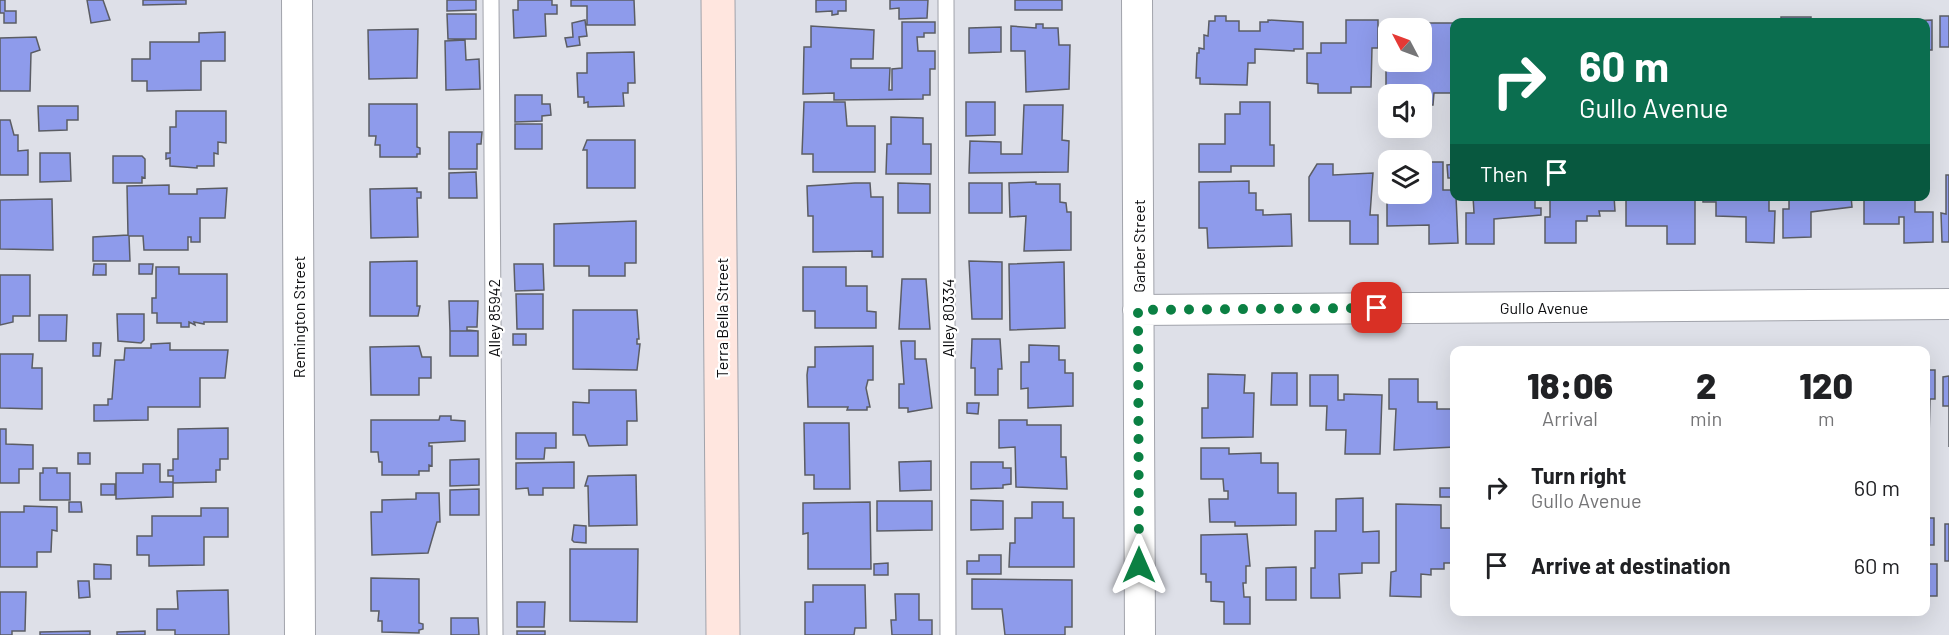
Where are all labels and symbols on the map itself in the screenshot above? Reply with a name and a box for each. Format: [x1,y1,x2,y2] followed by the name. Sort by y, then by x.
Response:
[1378,18,1432,72] north arrow
[1129,199,1148,293] street label: Garber Street
[289,256,308,378] street label: Remington Street
[712,258,731,378] street label: Terra Bella Street
[484,279,503,357] street label: Alley 85942
[938,279,957,357] street label: Alley 80334
[1351,282,1402,333] pin
[1500,298,1588,317] street label: Gullo Avenue
[1107,533,1171,597] position arrow

